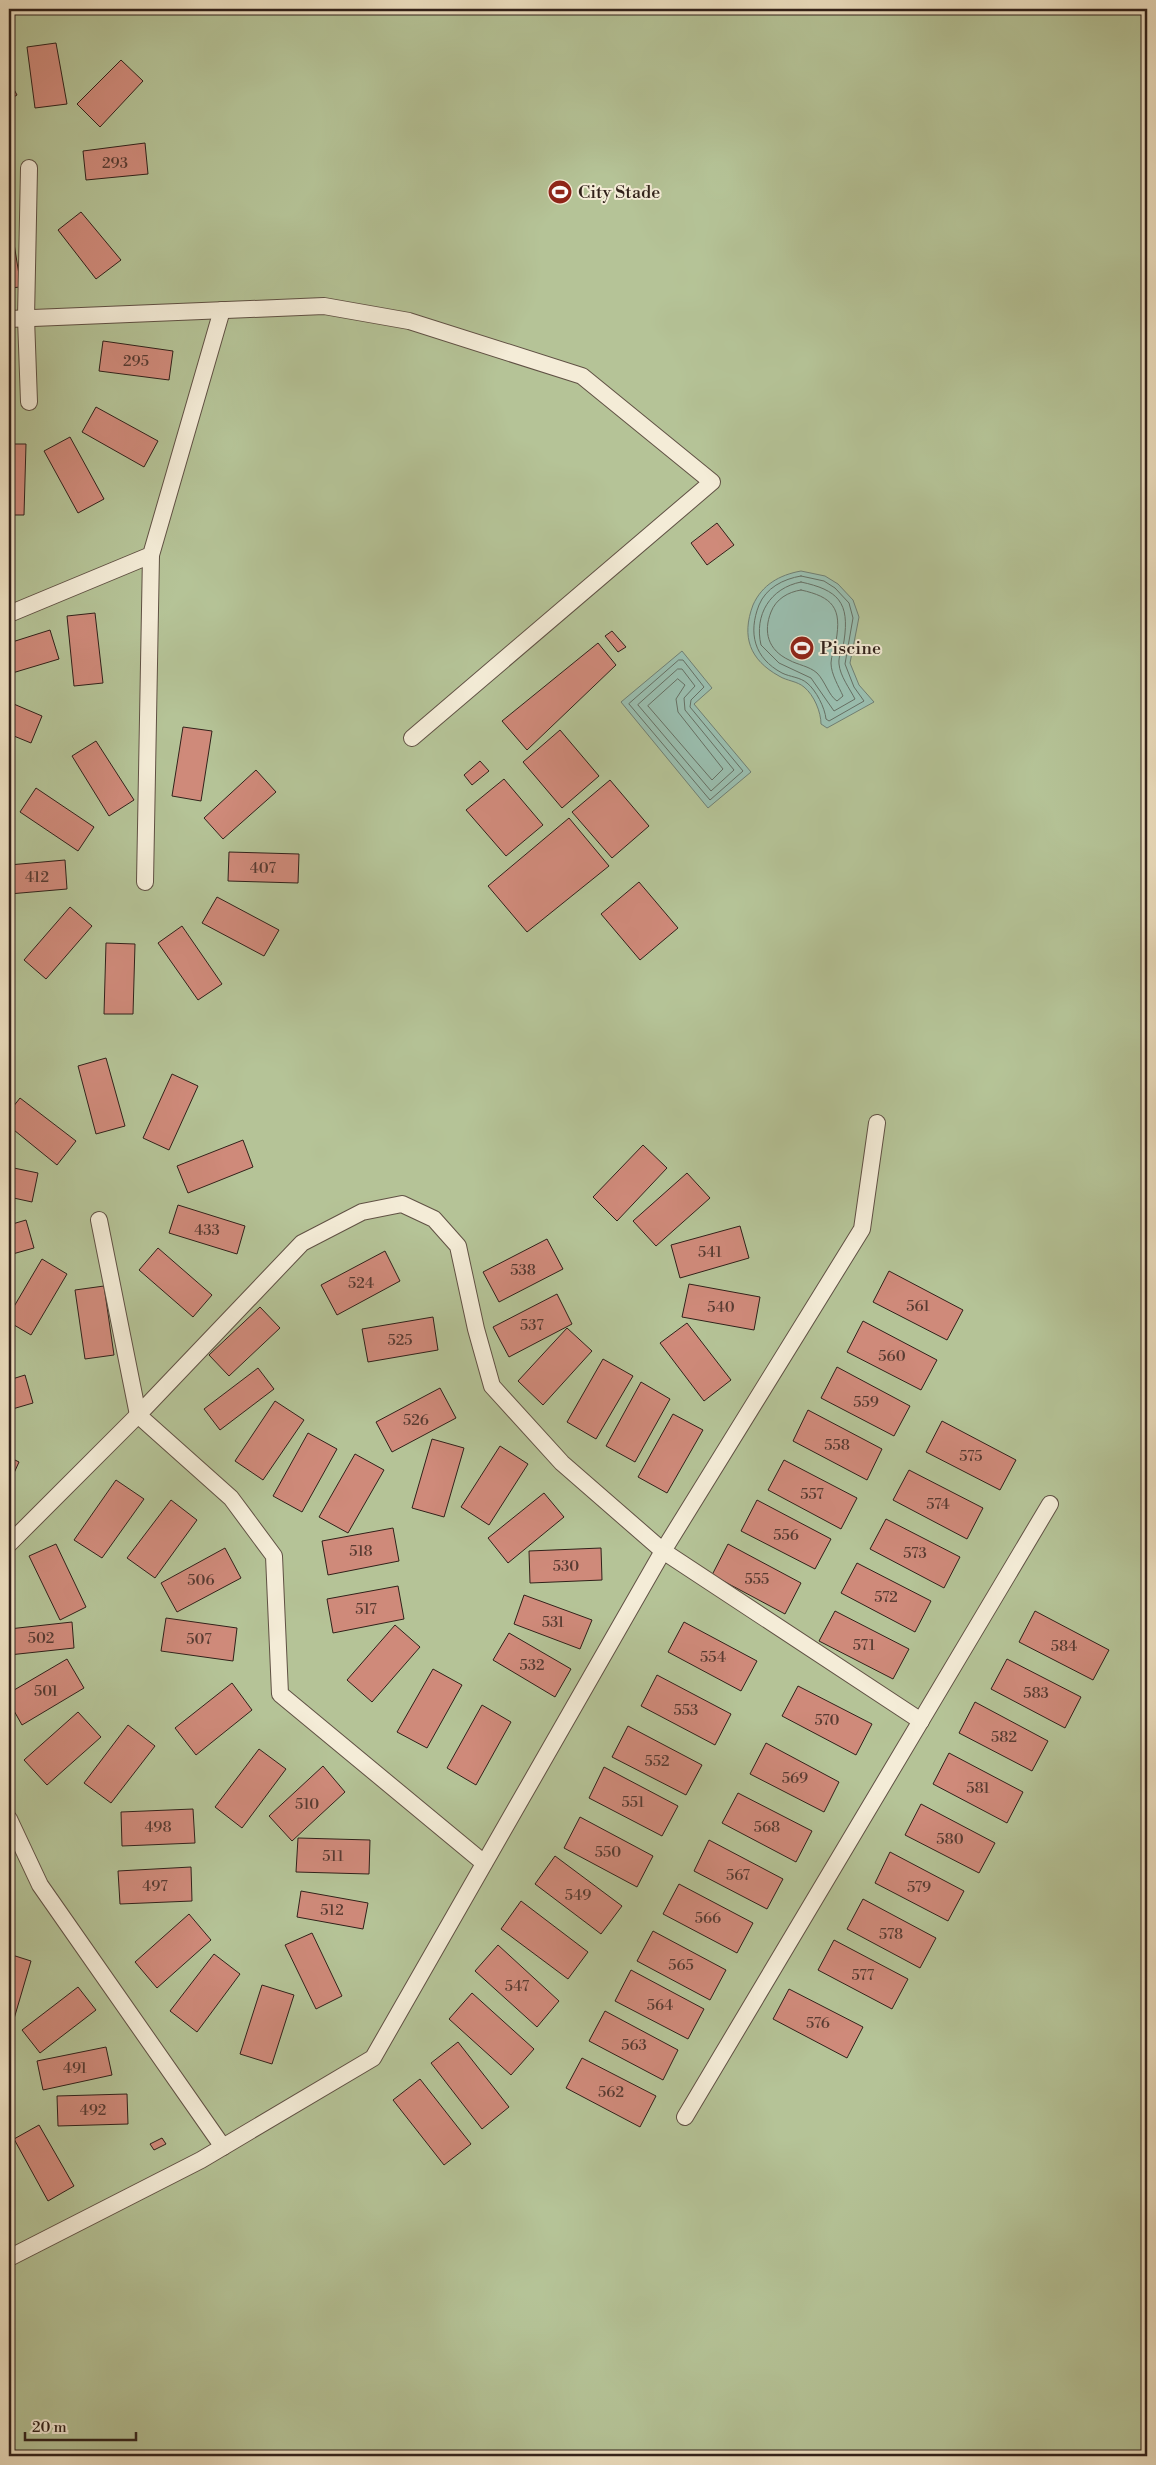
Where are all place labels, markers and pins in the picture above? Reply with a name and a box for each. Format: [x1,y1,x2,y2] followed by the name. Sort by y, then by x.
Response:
[547,179,573,205] sports icon: City Stade
[578,181,660,204] place label: City Stade
[789,635,815,661] sports icon: Piscine
[820,637,881,660] place label: Piscine

